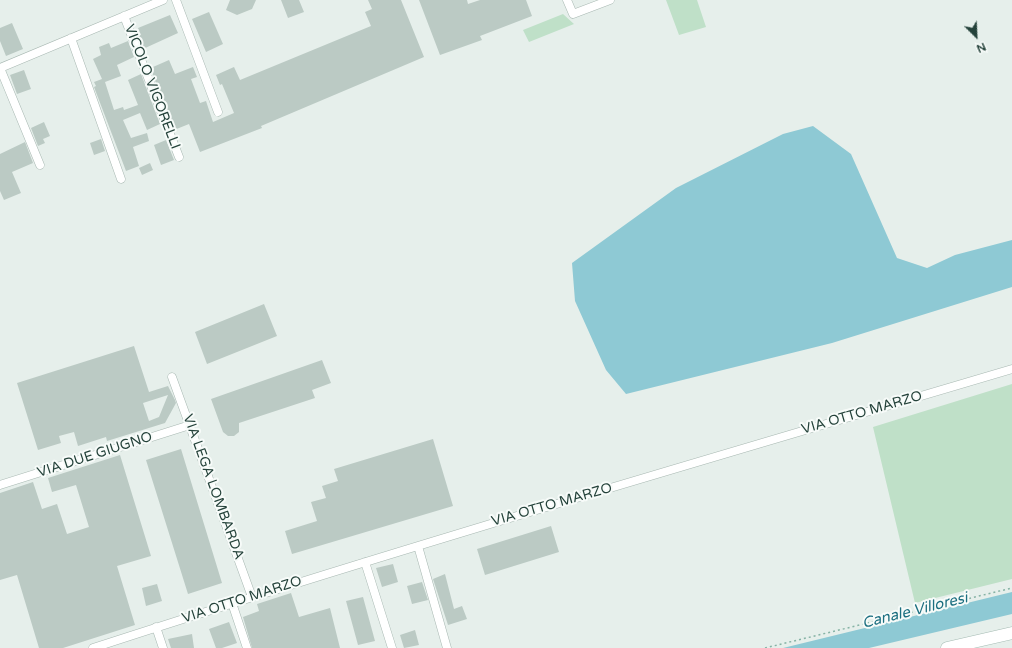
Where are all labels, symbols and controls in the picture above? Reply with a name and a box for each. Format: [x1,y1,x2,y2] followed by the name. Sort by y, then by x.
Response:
[956,16,996,56] north arrow
[120,22,184,152] street label: VICOLO VIGORELLI
[974,40,988,55] text: N
[800,388,924,438] street label: VIA OTTO MARZO
[179,412,247,562] street label: VIA LEGA LOMBARDA
[35,428,155,482] street label: VIA DUE GIUGNO
[490,480,614,530] street label: VIA OTTO MARZO
[180,573,304,627] street label: VIA OTTO MARZO
[860,589,970,633] water label: Canale Villoresi

